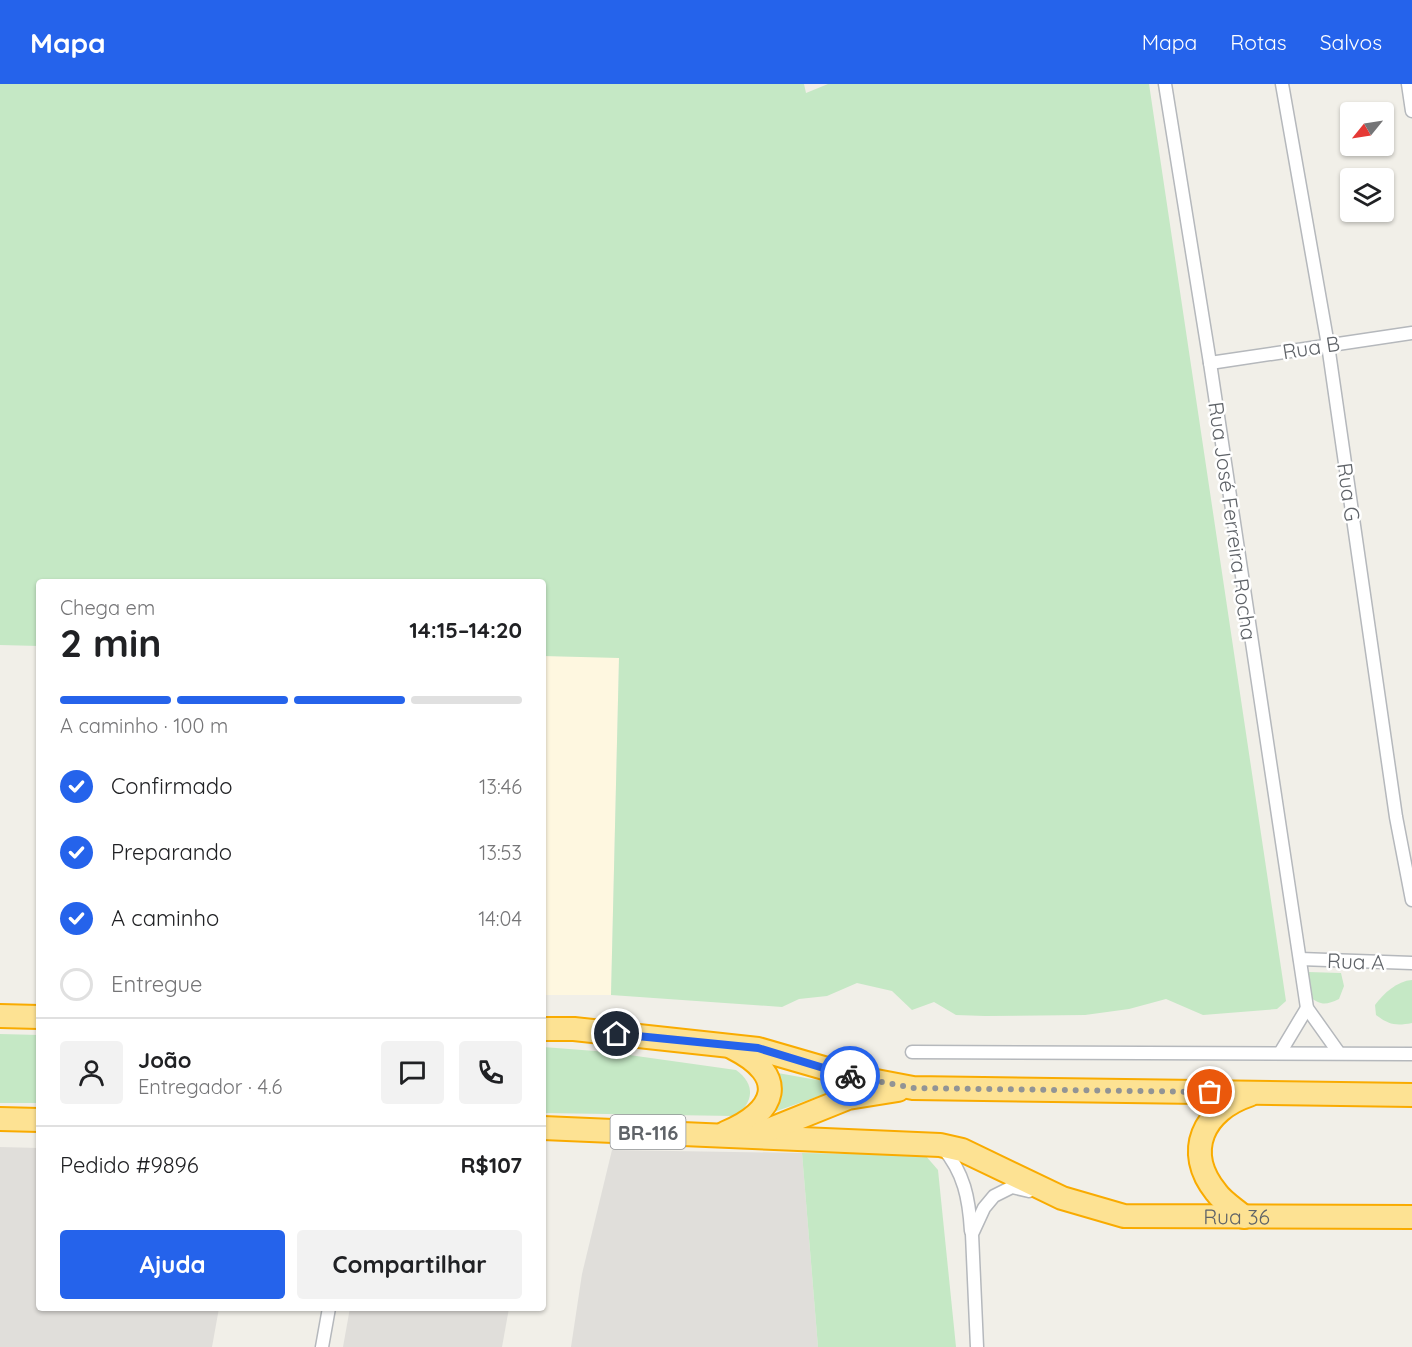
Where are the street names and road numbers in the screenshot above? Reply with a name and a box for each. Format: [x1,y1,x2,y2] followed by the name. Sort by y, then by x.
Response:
[1280,330,1342,364] street label: Rua B
[1203,400,1263,642] street label: Rua José Ferreira Rocha
[1332,461,1366,523] street label: Rua G
[1327,947,1385,975] street label: Rua A
[610,1115,686,1149] road number: BR-116
[1203,1203,1270,1230] street label: Rua 36

